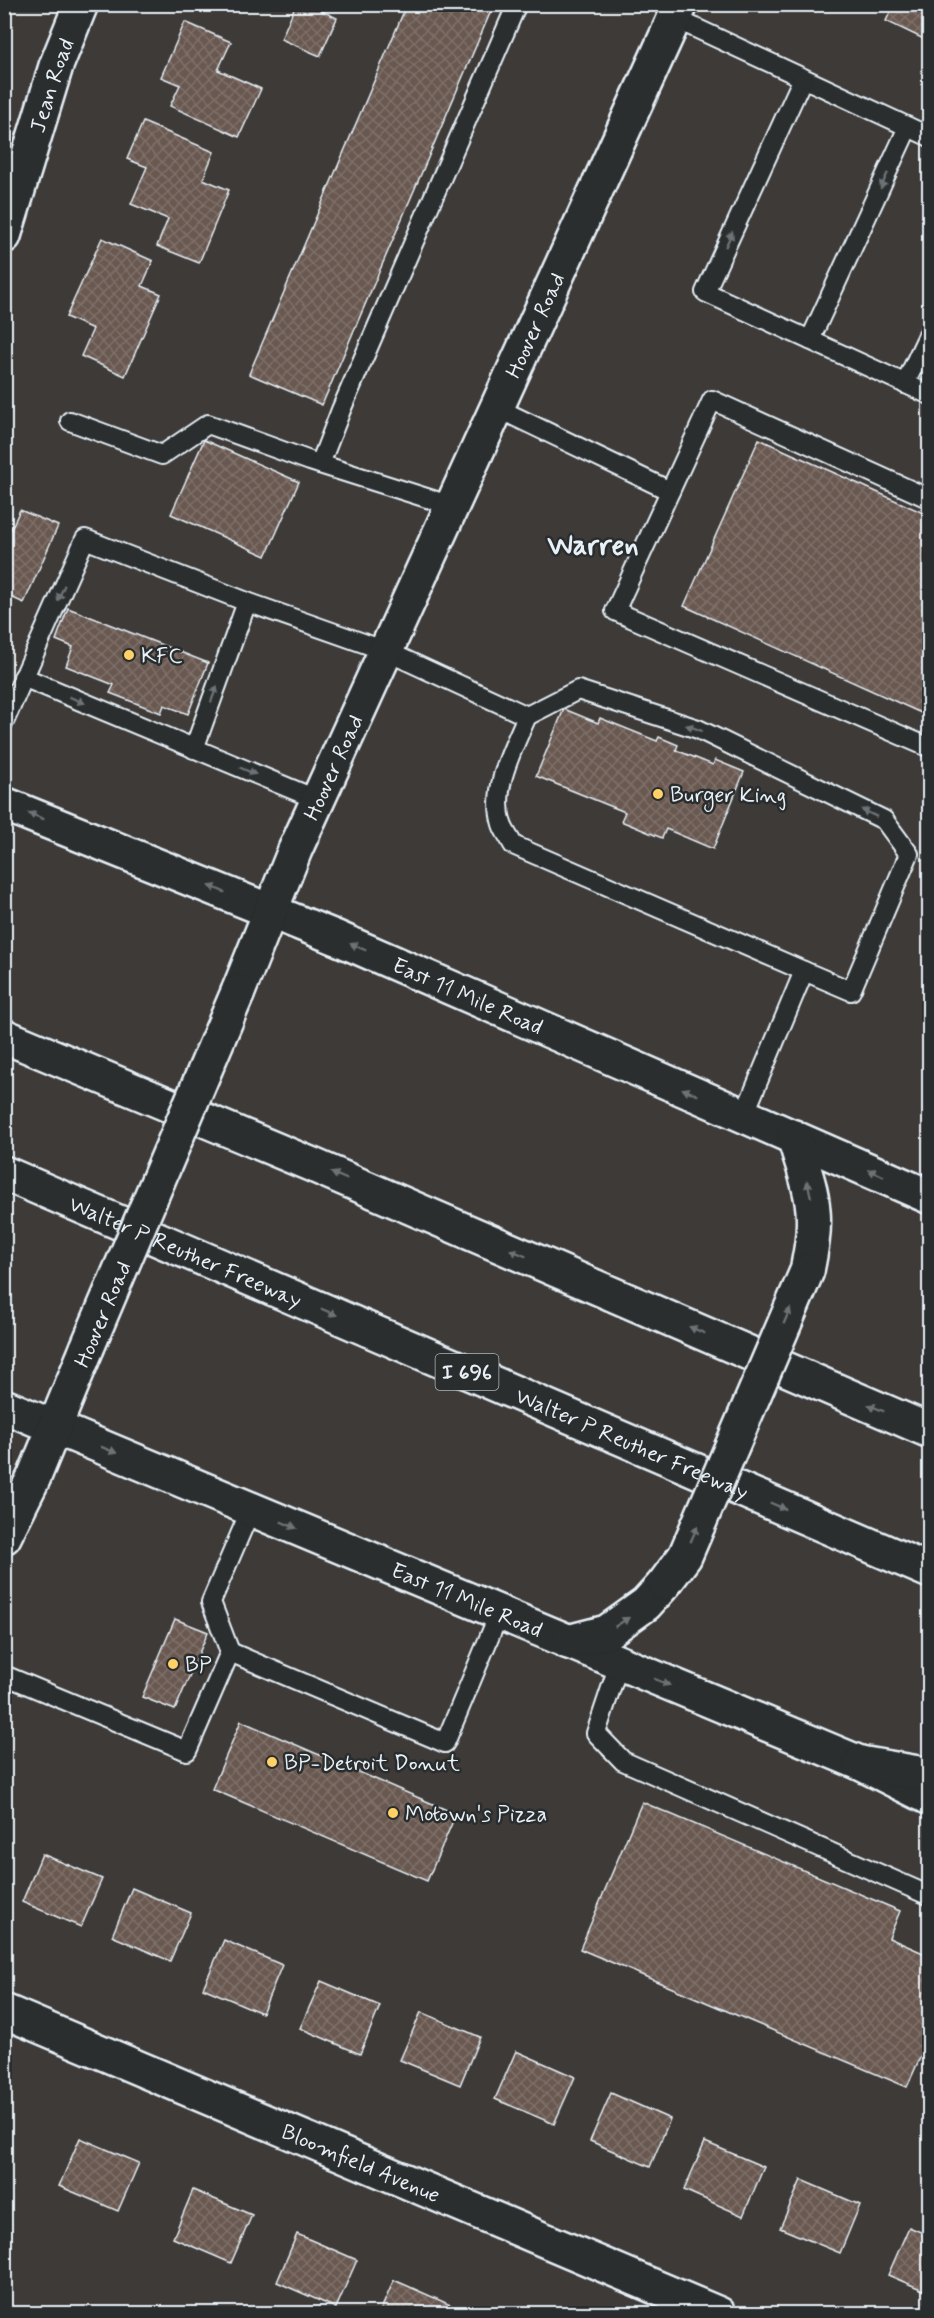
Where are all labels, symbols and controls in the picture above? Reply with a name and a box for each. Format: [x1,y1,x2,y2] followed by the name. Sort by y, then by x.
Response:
[24,35,82,136] street label: Jean Road
[879,172,888,189] one-way arrow
[725,230,734,247] one-way arrow
[500,269,573,383] street label: Hoover Road
[547,528,639,565] district label: Warren
[56,584,66,602] one-way arrow
[141,643,183,671] place label: KFC
[122,648,136,662] marker: KFC
[209,684,219,702] one-way arrow
[68,696,86,705] one-way arrow
[298,711,371,825] street label: Hoover Road
[685,723,703,733] one-way arrow
[239,767,257,776] one-way arrow
[670,782,786,813] place label: Burger King
[651,787,665,801] marker: Burger King
[861,808,878,817] one-way arrow
[27,811,45,820] one-way arrow
[208,884,226,893] one-way arrow
[348,942,366,952] one-way arrow
[388,952,547,1042] street label: East 11 Mile Road
[681,1087,699,1097] one-way arrow
[867,1168,885,1178] one-way arrow
[329,1171,347,1181] one-way arrow
[804,1179,813,1198] one-way arrow
[64,1191,306,1315] street label: Walter P Reuther Freeway
[508,1248,526,1258] one-way arrow
[69,1257,139,1372] street label: Hoover Road
[320,1307,338,1317] one-way arrow
[783,1308,792,1325] one-way arrow
[688,1326,705,1335] one-way arrow
[436,1354,498,1390] road number: I 696
[511,1383,752,1507] street label: Walter P Reuther Freeway
[867,1403,884,1412] one-way arrow
[100,1445,118,1455] one-way arrow
[769,1501,786,1510] one-way arrow
[280,1520,298,1530] one-way arrow
[690,1525,699,1543] one-way arrow
[387,1557,546,1645] street label: East 11 Mile Road
[614,1617,630,1628] one-way arrow
[185,1652,212,1680] place label: BP
[166,1657,180,1671] marker: BP
[653,1678,671,1687] one-way arrow
[284,1750,460,1778] place label: BP-Detroit Donut
[265,1755,279,1769] marker: BP-Detroit Donut
[405,1801,547,1829] place label: Motown's Pizza
[386,1806,400,1820] marker: Motown's Pizza
[277,2118,444,2210] street label: Bloomfield Avenue

